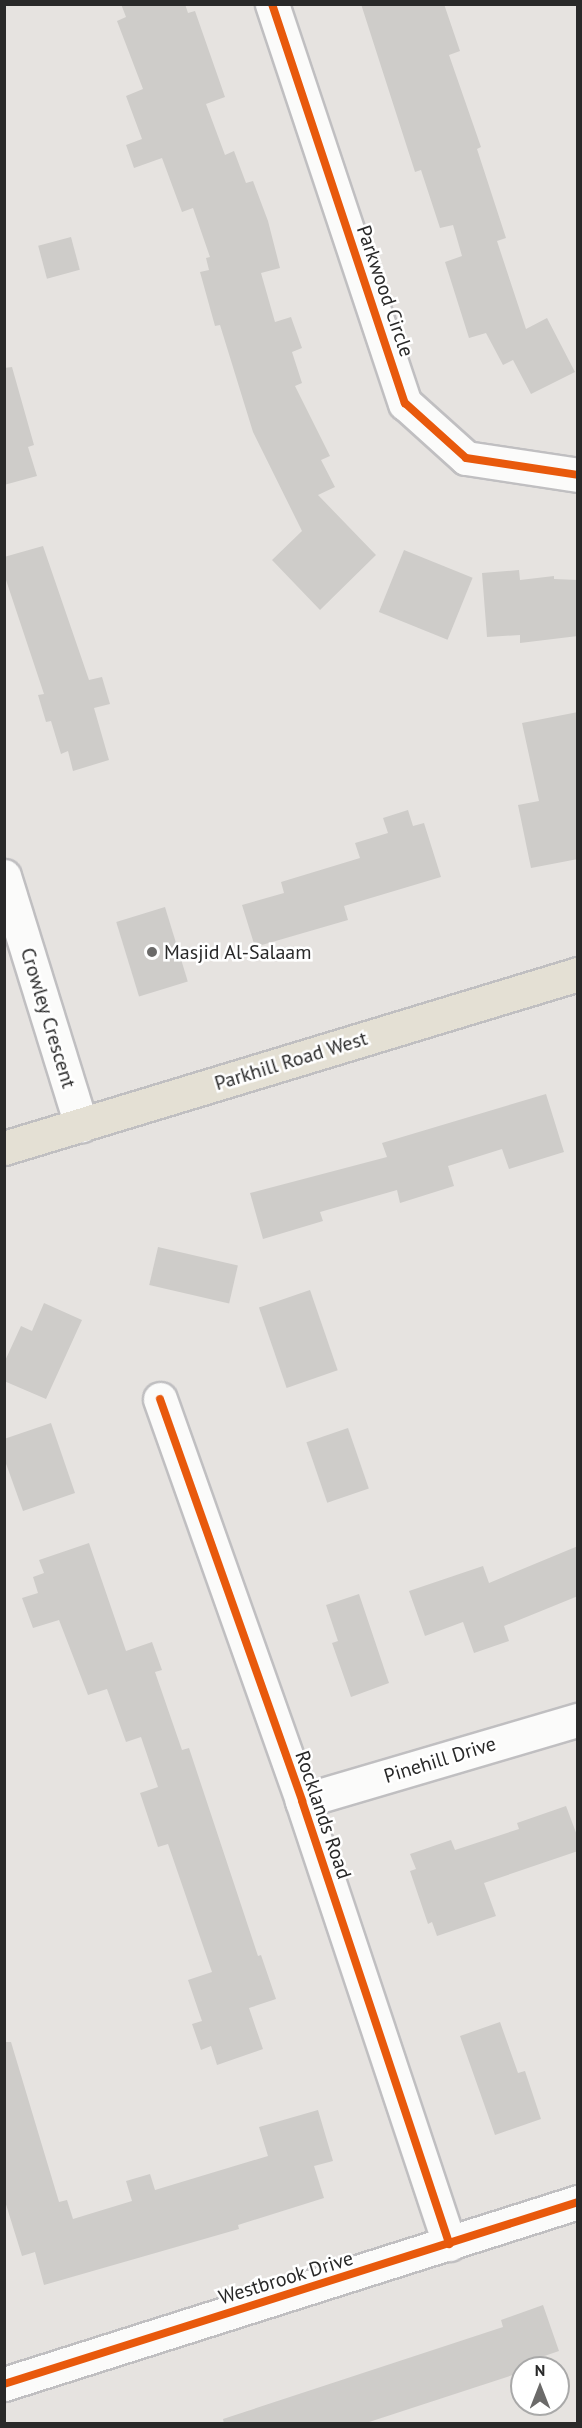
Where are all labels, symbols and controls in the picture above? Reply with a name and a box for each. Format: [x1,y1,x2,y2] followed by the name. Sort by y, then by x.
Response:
[351,222,419,360] street label: Parkwood Circle
[164,940,312,964] place label: Masjid Al-Salaam
[15,945,81,1091] street label: Crowley Crescent
[145,945,159,959] marker: Masjid Al-Salaam
[212,1026,370,1096] street label: Parkhill Road West
[381,1732,499,1788] street label: Pinehill Drive
[290,1748,356,1882] street label: Rocklands Road
[216,2246,356,2310] street label: Westbrook Drive
[510,2356,570,2416] north arrow
[535,2360,545,2380] text: N

